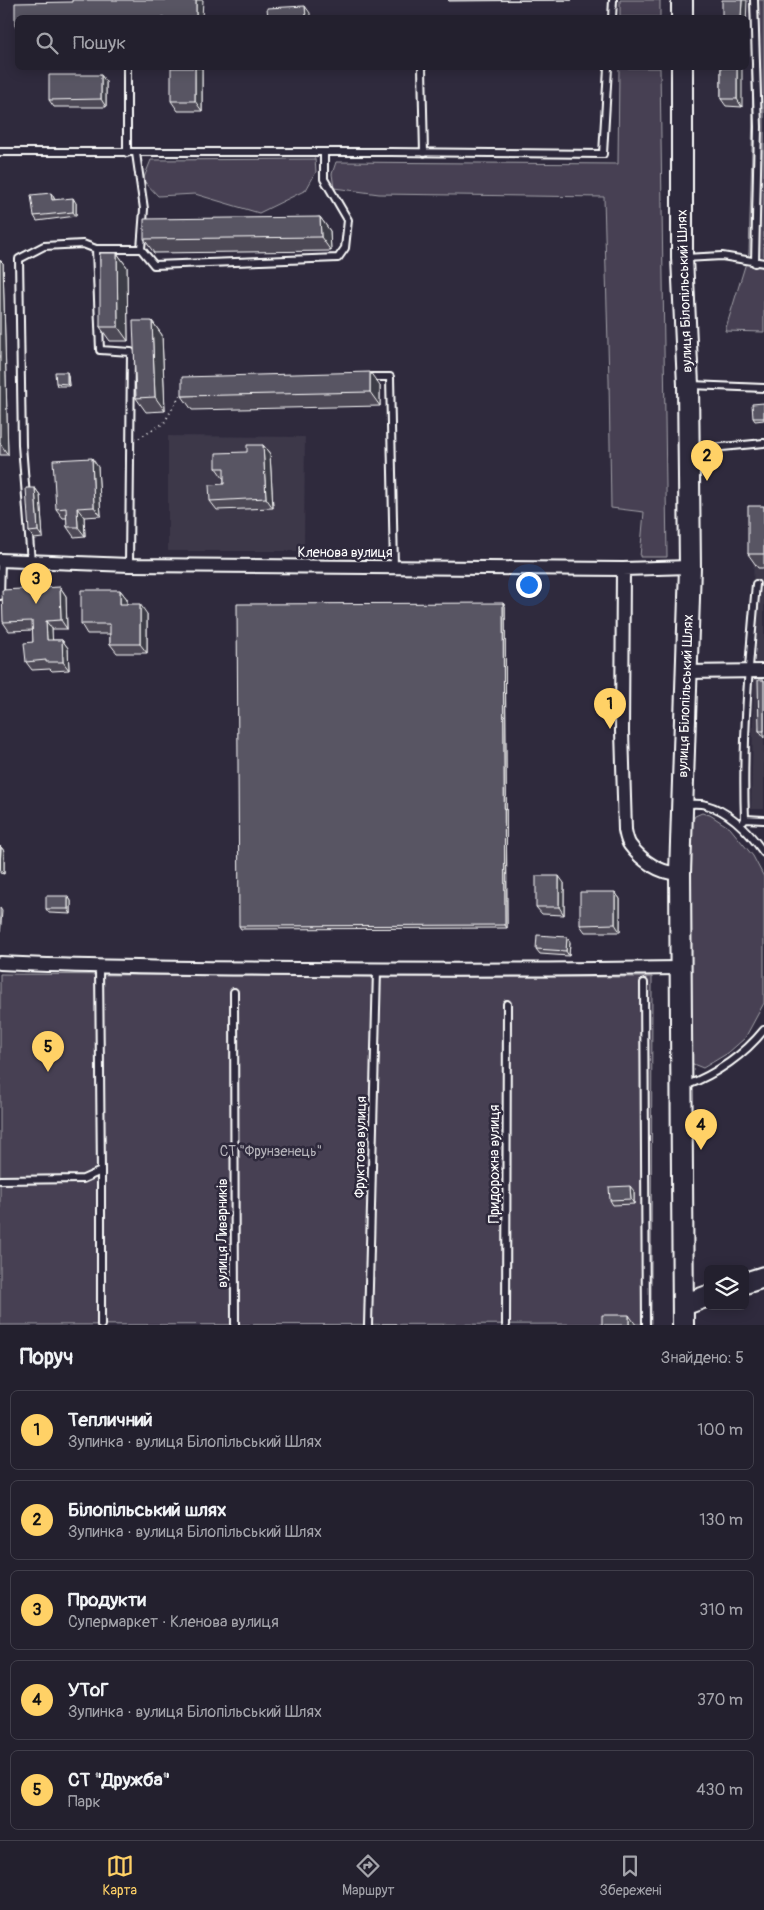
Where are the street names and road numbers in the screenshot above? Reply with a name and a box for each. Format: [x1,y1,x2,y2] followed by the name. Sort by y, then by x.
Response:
[673,209,696,373] street label: вулиця Білопільський Шлях
[297,544,393,561] street label: Кленова вулиця
[674,614,697,778] street label: вулиця Білопільський Шлях
[351,1096,370,1198] street label: Фруктова вулиця
[486,1105,503,1223] street label: Придорожна вулиця
[214,1178,231,1288] street label: вулиця Ливарників

